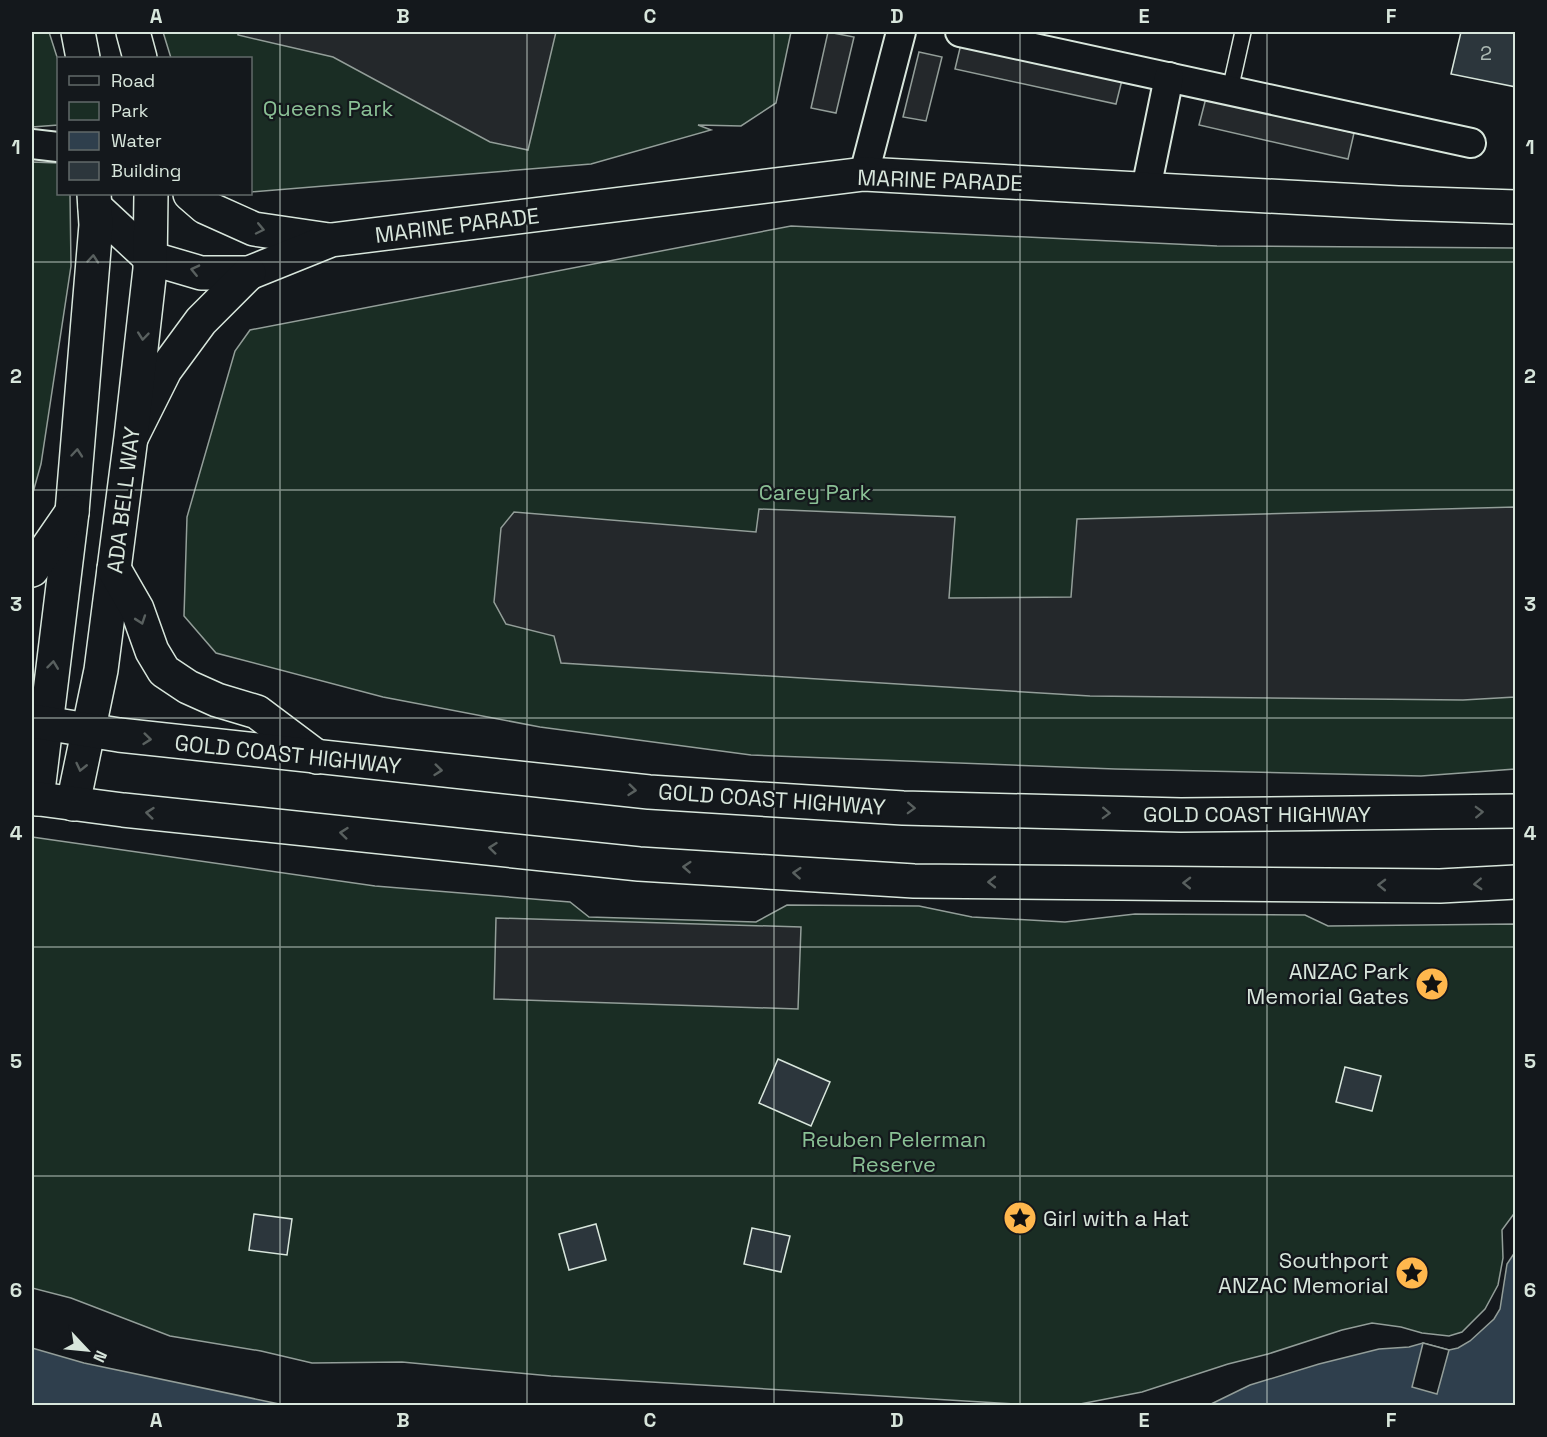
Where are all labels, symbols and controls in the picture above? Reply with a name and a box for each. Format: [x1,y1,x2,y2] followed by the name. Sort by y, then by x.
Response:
[150,3,163,29] text: A
[396,3,410,29] text: B
[644,3,657,29] text: C
[890,3,904,29] text: D
[1138,3,1150,29] text: E
[1386,3,1397,29] text: F
[1480,40,1492,66] house number: 2
[57,57,252,195] legend
[111,69,155,92] text: Road
[263,94,394,122] park label: Queens Park
[111,99,149,122] text: Park
[111,129,162,152] text: Water
[11,134,21,160] text: 1
[1525,134,1535,160] text: 1
[111,159,181,182] text: Building
[857,163,1023,197] street label: MARINE PARADE
[373,201,541,249] street label: MARINE PARADE
[255,222,265,235] one-way arrow
[86,255,99,264] one-way arrow
[190,265,200,278] one-way arrow
[137,331,150,340] one-way arrow
[10,363,22,389] text: 2
[1524,363,1536,389] text: 2
[100,424,146,575] street label: ADA BELL WAY
[70,449,83,458] one-way arrow
[759,478,871,506] park label: Carey Park
[10,591,22,617] text: 3
[1524,591,1536,617] text: 3
[134,615,146,625] one-way arrow
[47,660,59,670] one-way arrow
[173,728,403,780] street label: GOLD COAST HIGHWAY
[142,732,152,744] one-way arrow
[75,762,88,772] one-way arrow
[434,763,443,776] one-way arrow
[657,777,887,821] street label: GOLD COAST HIGHWAY
[628,783,637,796] one-way arrow
[1143,800,1371,828] street label: GOLD COAST HIGHWAY
[906,801,915,814] one-way arrow
[1474,806,1483,818] one-way arrow
[145,807,154,820] one-way arrow
[1101,807,1110,819] one-way arrow
[10,820,23,846] text: 4
[1524,820,1537,846] text: 4
[339,827,348,840] one-way arrow
[489,843,498,855] one-way arrow
[683,860,692,873] one-way arrow
[793,867,802,880] one-way arrow
[987,876,996,888] one-way arrow
[1182,877,1191,889] one-way arrow
[1473,877,1482,890] one-way arrow
[1377,879,1386,891] one-way arrow
[1246,957,1409,1010] place label: ANZAC Park Memorial Gates
[1414,966,1450,1002] place icon: ANZAC Park Memorial Gates
[10,1048,22,1074] text: 5
[1524,1048,1536,1074] text: 5
[802,1125,986,1178] park label: Reuben Pelerman Reserve
[1002,1200,1038,1236] place icon: Girl with a Hat
[1043,1204,1189,1232] place label: Girl with a Hat
[1218,1246,1389,1299] place label: Southport ANZAC Memorial
[1394,1255,1430,1291] place icon: Southport ANZAC Memorial
[10,1277,22,1303] text: 6
[1524,1277,1536,1303] text: 6
[57,1320,117,1380] north arrow
[88,1347,112,1366] text: N
[150,1407,163,1433] text: A
[396,1407,410,1433] text: B
[644,1407,657,1433] text: C
[890,1407,904,1433] text: D
[1138,1407,1150,1433] text: E
[1386,1407,1397,1433] text: F

